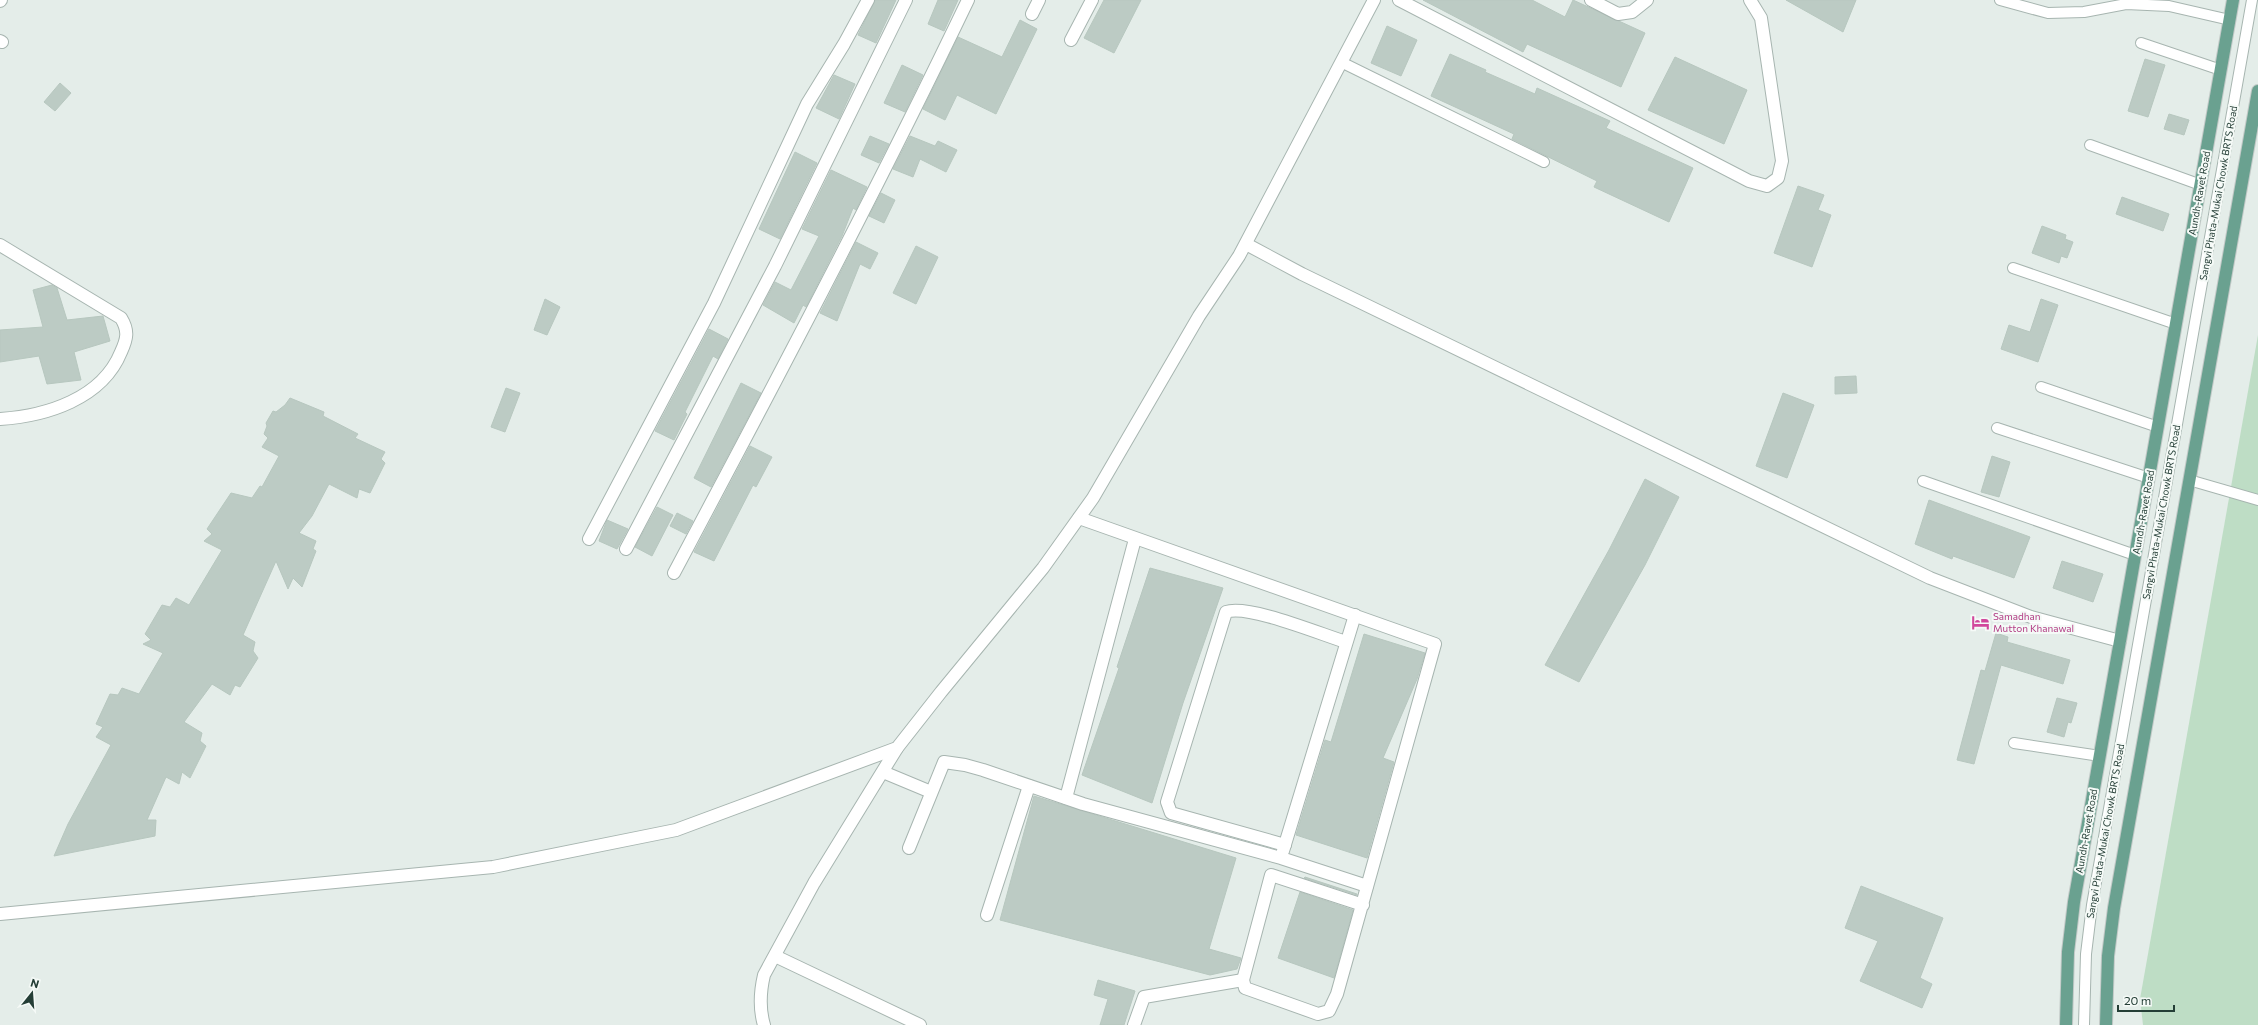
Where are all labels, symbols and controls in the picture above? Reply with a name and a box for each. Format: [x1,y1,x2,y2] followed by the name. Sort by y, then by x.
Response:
[2197,105,2239,281] street label: Sangvi Phata-Mukai Chowk BRTS Road
[2186,150,2212,236] street label: Aundh-Ravet Road
[2140,424,2182,600] street label: Sangvi Phata-Mukai Chowk BRTS Road
[2130,469,2156,555] street label: Aundh-Ravet Road
[1993,610,2074,634] place label: Samadhan Mutton Khanawal
[1970,612,1990,632] hotel icon: Samadhan Mutton Khanawal
[2084,743,2126,919] street label: Sangvi Phata-Mukai Chowk BRTS Road
[2073,788,2099,874] street label: Aundh-Ravet Road
[12,973,52,1013] north arrow
[29,976,41,990] text: N
[2118,987,2174,1013] scale bar
[2124,993,2151,1007] text: 20 m

